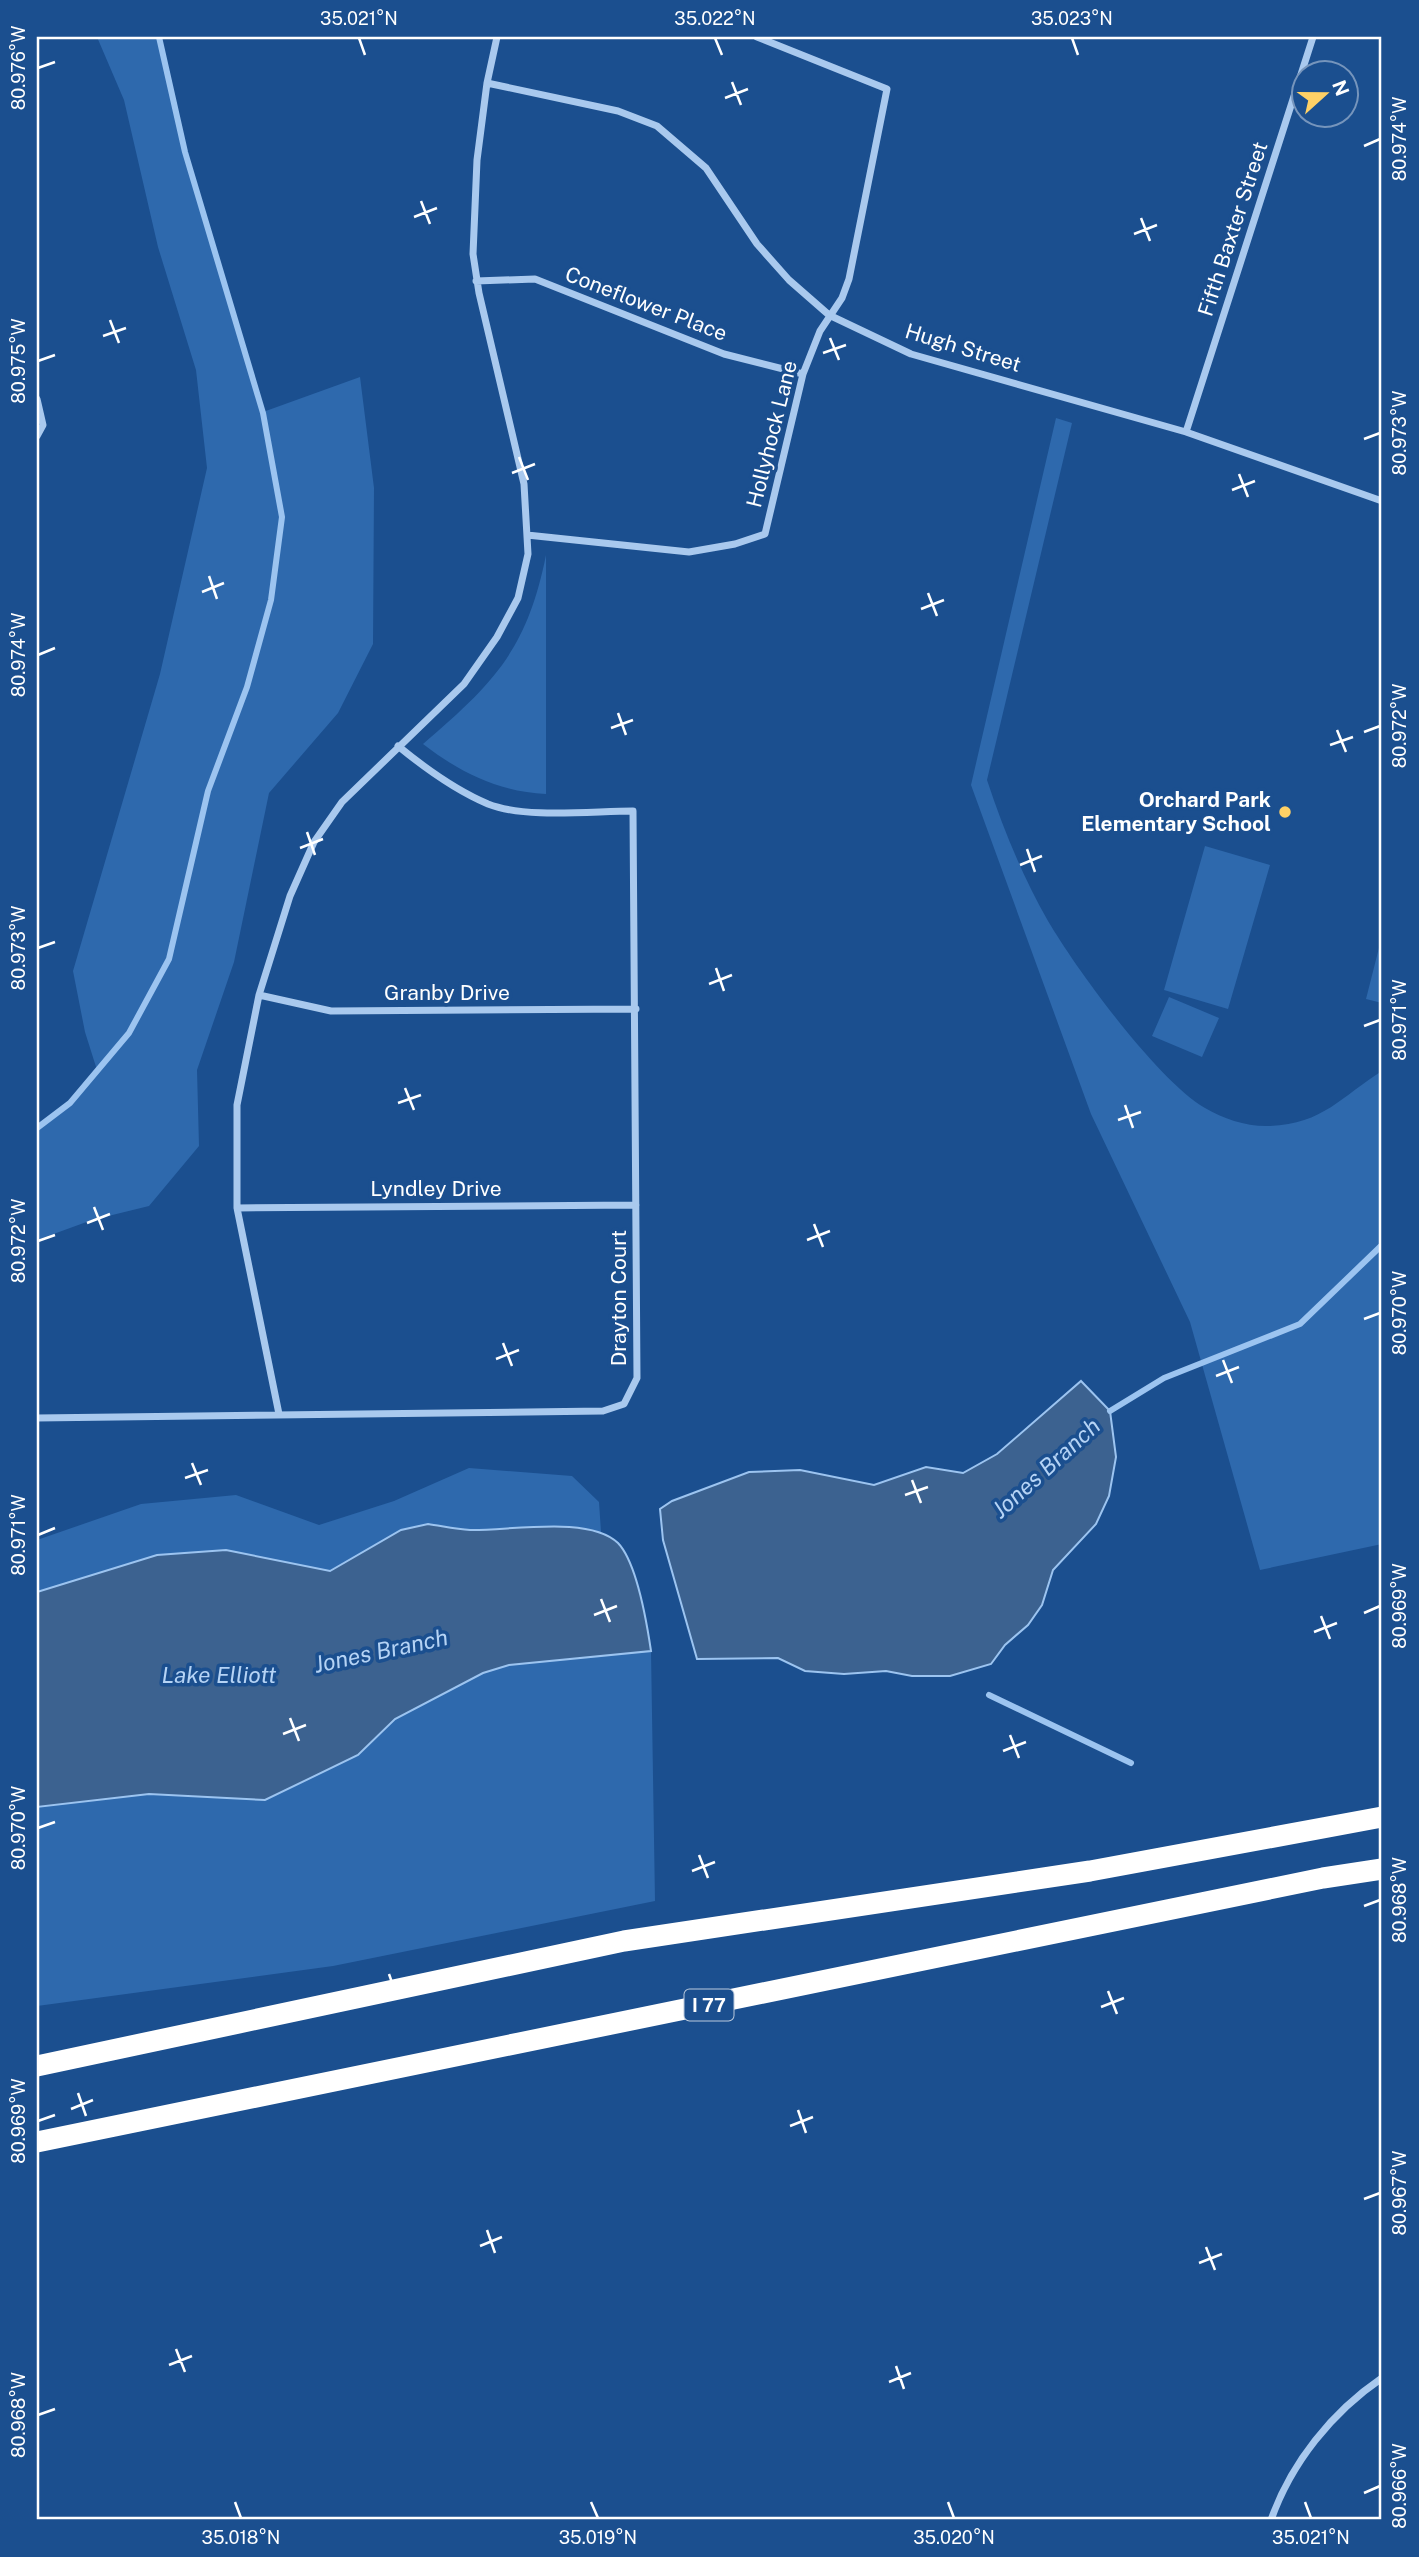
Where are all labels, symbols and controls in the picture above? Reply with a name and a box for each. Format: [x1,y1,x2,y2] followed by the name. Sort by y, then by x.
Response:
[320,8,398,29] text: 35.021°N
[674,8,756,29] text: 35.022°N
[1031,8,1113,29] text: 35.023°N
[8,26,29,110] text: 80.976°W
[1290,60,1360,130] north arrow
[1328,77,1354,99] text: N
[1389,97,1410,181] text: 80.974°W
[1193,138,1273,319] street label: Fifth Baxter Street
[562,261,731,346] street label: Coneflower Place
[8,318,29,404] text: 80.975°W
[902,318,1024,377] street label: Hugh Street
[741,358,802,510] street label: Hollyhock Lane
[1389,391,1410,475] text: 80.973°W
[8,613,29,697] text: 80.974°W
[1389,684,1410,768] text: 80.972°W
[1081,787,1271,836] place label: Orchard Park Elementary School
[1277,804,1293,820] marker: Orchard Park Elementary School
[8,906,29,990] text: 80.973°W
[1389,979,1410,1061] text: 80.971°W
[384,980,510,1005] street label: Granby Drive
[370,1176,502,1201] street label: Lyndley Drive
[8,1199,29,1283] text: 80.972°W
[606,1230,631,1366] street label: Drayton Court
[1389,1271,1410,1355] text: 80.970°W
[986,1412,1105,1523] water label: Jones Branch
[8,1494,29,1576] text: 80.971°W
[1389,1563,1410,1649] text: 80.969°W
[311,1623,450,1678] water label: Jones Branch
[161,1661,277,1688] water label: Lake Elliott
[8,1786,29,1870] text: 80.970°W
[1389,1857,1410,1943] text: 80.968°W
[684,1990,734,2021] road number: I 77
[8,2078,29,2164] text: 80.969°W
[1389,2151,1410,2235] text: 80.967°W
[8,2372,29,2458] text: 80.968°W
[1389,2443,1410,2529] text: 80.966°W
[202,2527,280,2548] text: 35.018°N
[559,2527,637,2548] text: 35.019°N
[913,2527,995,2548] text: 35.020°N
[1272,2527,1350,2548] text: 35.021°N

